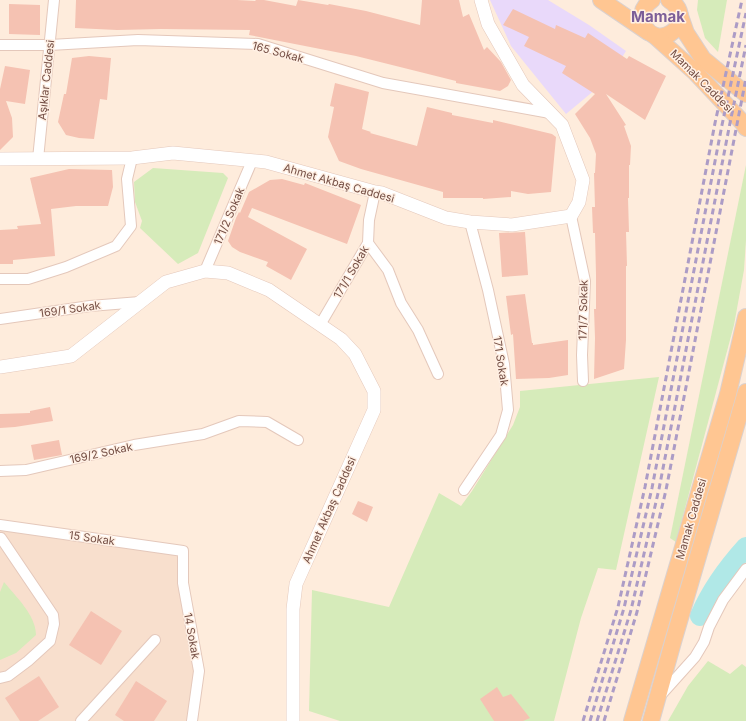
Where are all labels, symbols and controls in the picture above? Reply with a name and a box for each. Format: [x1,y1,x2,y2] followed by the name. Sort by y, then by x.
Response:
[631,7,685,26] district label: Mamak
[251,38,305,66] street label: 165 Sokak
[35,39,57,121] street label: Aşıklar Caddesi
[667,46,737,116] street label: Mamak Caddesi
[282,160,396,206] street label: Ahmet Akbaş Caddesi
[211,185,247,247] street label: 171/2 Sokak
[330,243,372,301] street label: 171/1 Sokak
[575,280,591,340] street label: 171/7 Sokak
[39,298,101,320] street label: 169/1 Sokak
[490,335,512,387] street label: 171 Sokak
[68,440,134,466] street label: 169/2 Sokak
[299,455,359,565] street label: Ahmet Akbaş Caddesi
[673,477,709,561] street label: Mamak Caddesi
[68,528,116,548] street label: 15 Sokak
[181,612,203,660] street label: 14 Sokak

